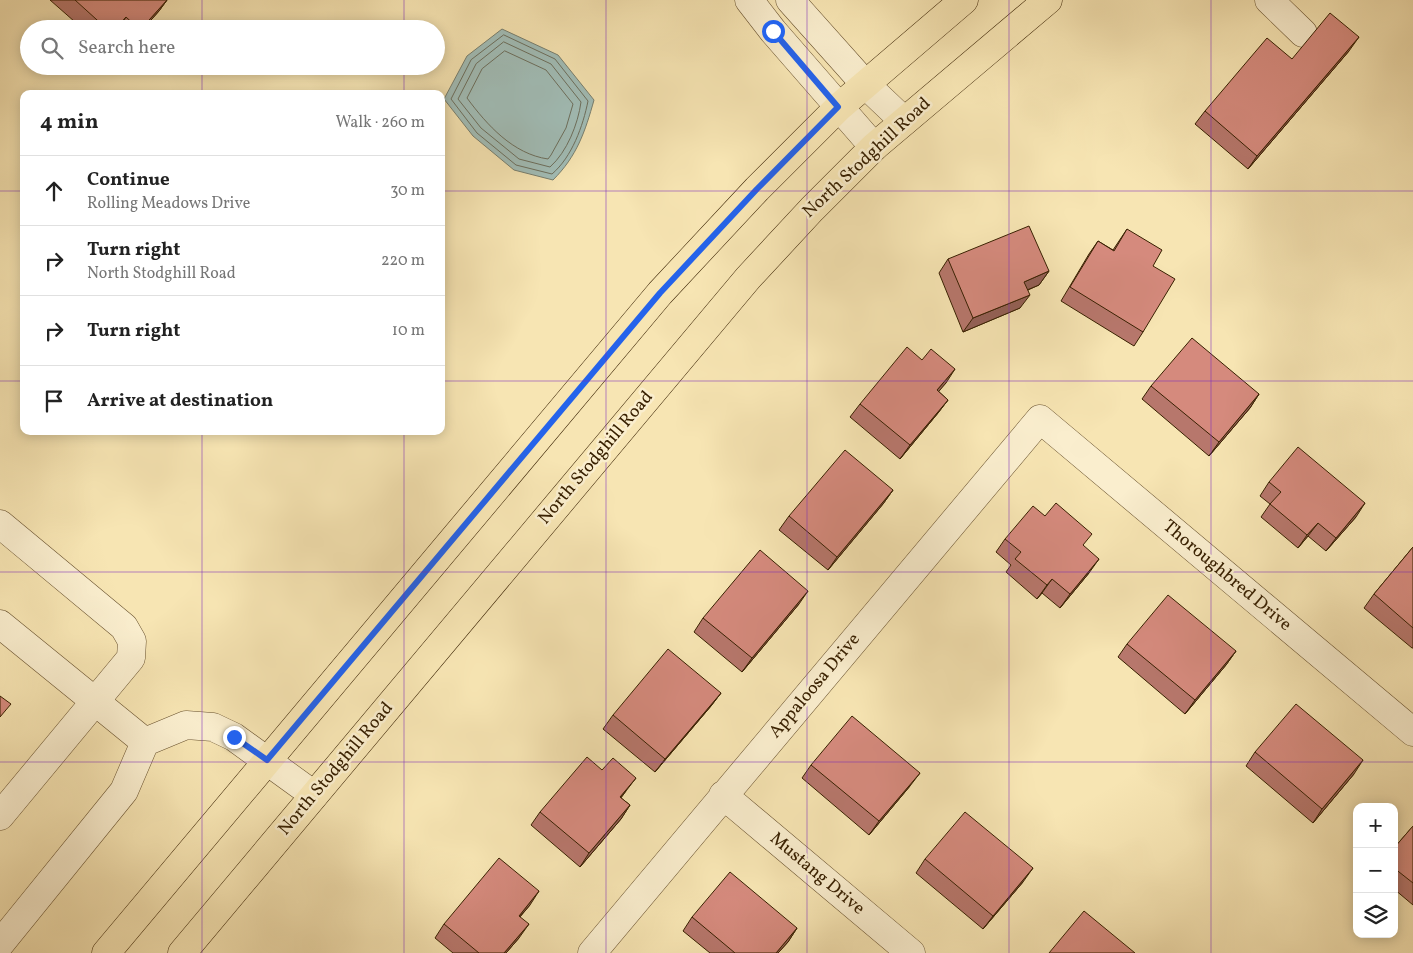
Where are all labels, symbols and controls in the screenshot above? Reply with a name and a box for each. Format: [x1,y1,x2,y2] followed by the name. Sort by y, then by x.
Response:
[20,20,445,75] search box
[762,20,785,43] route start
[38,34,66,62] icon: search
[78,35,175,61] text: Search here
[797,92,937,224] street label: North Stodghill Road
[40,108,99,137] text: 4 min
[335,112,425,134] text: Walk · 260 m
[87,167,170,193] text: Continue
[40,177,68,205] icon: ahead
[390,180,425,202] text: 30 m
[87,193,250,215] text: Rolling Meadows Drive
[87,237,180,263] text: Turn right
[40,247,68,275] icon: right
[381,250,425,272] text: 220 m
[87,263,236,285] text: North Stodghill Road
[40,317,68,345] icon: right
[87,318,180,344] text: Turn right
[392,320,425,342] text: 10 m
[533,386,659,530] street label: North Stodghill Road
[40,387,68,415] icon: arrive
[87,388,273,414] text: Arrive at destination
[1157,515,1297,637] street label: Thoroughbred Drive
[764,628,866,744] street label: Appaloosa Drive
[273,697,399,841] street label: North Stodghill Road
[223,726,246,749] route end
[1353,803,1398,938] map controls
[1353,803,1398,848] button: +
[764,827,870,921] street label: Mustang Drive
[1353,848,1398,893] button: −
[1353,893,1398,938] button: layers

